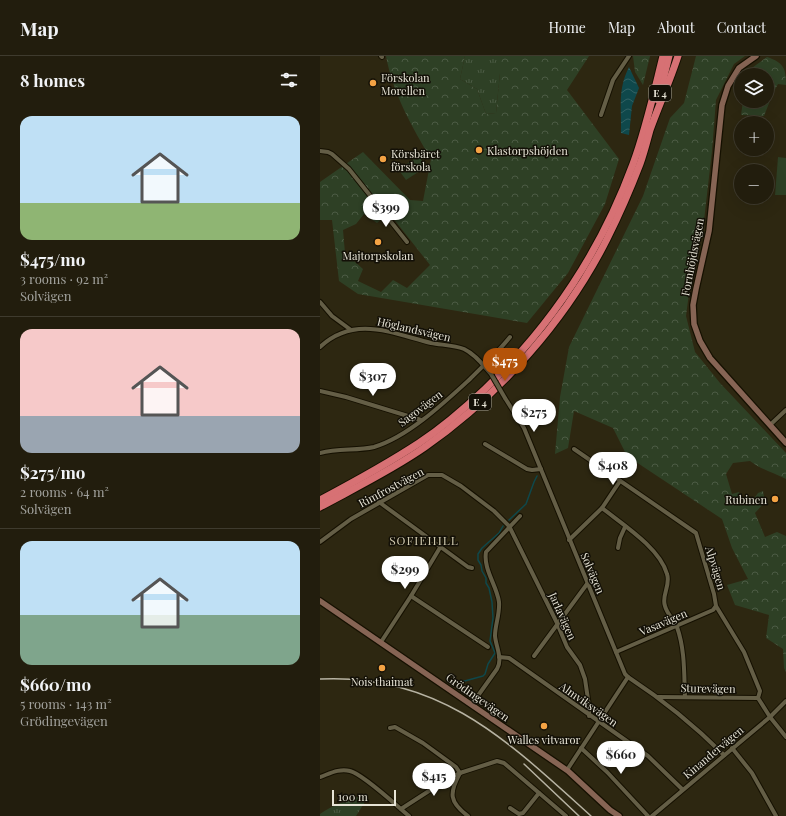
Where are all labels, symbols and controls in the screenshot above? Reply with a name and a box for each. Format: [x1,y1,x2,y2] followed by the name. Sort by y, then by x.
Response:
[20,15,59,41] text: Map
[548,18,586,37] text: Home
[608,18,635,37] text: Map
[657,18,695,37] text: About
[717,18,766,37] text: Contact
[734,68,774,204] map controls
[734,68,774,108] button: layers
[20,69,85,91] text: 8 homes
[278,69,300,91] icon: filters
[381,70,430,98] place label: Förskolan Morellen
[368,78,378,88] marker: Förskolan Morellen
[649,85,671,101] road number: E 4
[734,116,774,156] button: +
[124,142,196,214] icon: home
[487,143,568,158] place label: Klastorpshöjden
[474,145,484,155] marker: Klastorpshöjden
[391,146,440,174] place label: Körsbäret förskola
[378,154,388,164] marker: Körsbäret förskola
[734,164,774,204] button: −
[362,194,410,228] pin: $399
[372,198,400,215] text: $399
[677,216,707,297] street label: Fornhöjdsvägen
[373,237,383,247] marker: Majtorpskolan
[20,248,85,270] text: $475/mo
[343,248,414,263] place label: Majtorpskolan
[20,270,108,287] text: 3 rooms · 92 m²
[20,287,72,304] text: Solvägen
[376,313,453,345] street label: Höglandsvägen
[481,348,529,382] pin: $475
[492,352,518,369] text: $475
[124,355,196,427] icon: home
[349,363,397,397] pin: $307
[359,367,387,384] text: $307
[395,386,445,430] street label: Sagovägen
[469,394,491,410] road number: E 4
[510,399,558,433] pin: $275
[521,403,547,420] text: $275
[589,452,637,486] pin: $408
[598,456,628,473] text: $408
[20,461,85,483] text: $275/mo
[356,463,427,511] street label: Rimfrostvägen
[20,483,109,500] text: 2 rooms · 64 m²
[725,492,767,507] place label: Rubinen
[770,494,780,504] marker: Rubinen
[20,500,72,517] text: Solvägen
[389,532,459,548] district label: SOFIEHILL
[702,543,730,592] street label: Alpvägen
[578,550,609,596] street label: Solvägen
[381,556,429,590] pin: $299
[391,560,419,577] text: $299
[124,567,196,639] icon: home
[545,589,580,643] street label: Jarlavägen
[636,605,690,639] street label: Vasavägen
[377,663,387,673] marker: Nois thaimat
[443,670,513,725] street label: Grödingevägen
[20,673,91,695] text: $660/mo
[351,674,413,689] place label: Nois thaimat
[556,678,621,730] street label: Almviksvägen
[680,680,736,696] street label: Sturevägen
[20,695,112,712] text: 5 rooms · 143 m²
[20,712,108,729] text: Grödingevägen
[539,721,549,731] marker: Walles vitvaror
[680,722,747,782] street label: Kinandervägen
[507,732,581,747] place label: Walles vitvaror
[597,741,645,775] pin: $660
[606,745,636,762] text: $660
[410,763,458,797] pin: $415
[421,767,447,784] text: $415
[332,788,396,807] scale bar
[338,789,368,804] text: 100 m

